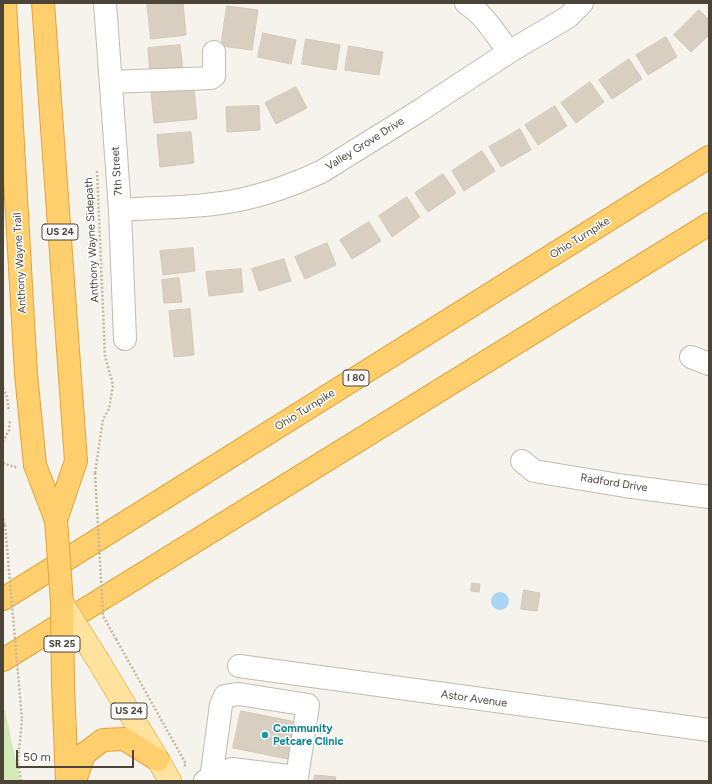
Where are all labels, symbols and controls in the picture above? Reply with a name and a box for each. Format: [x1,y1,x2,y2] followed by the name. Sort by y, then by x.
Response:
[323,115,407,173] street label: Valley Grove Drive
[109,146,125,196] street label: 7th Street
[82,177,102,303] street label: Anthony Wayne Sidepath
[11,212,29,314] street label: Anthony Wayne Trail
[548,214,612,262] street label: Ohio Turnpike
[42,224,78,240] road number: US 24
[343,370,369,386] road number: I 80
[273,386,337,434] street label: Ohio Turnpike
[580,471,648,495] street label: Radford Drive
[44,636,80,652] road number: SR 25
[440,688,508,710] street label: Astor Avenue
[111,703,147,719] road number: US 24
[273,722,343,748] place label: Community Petcare Clinic
[260,730,270,740] marker: Community Petcare Clinic
[18,742,136,768] scale bar
[23,750,51,764] text: 50 m

